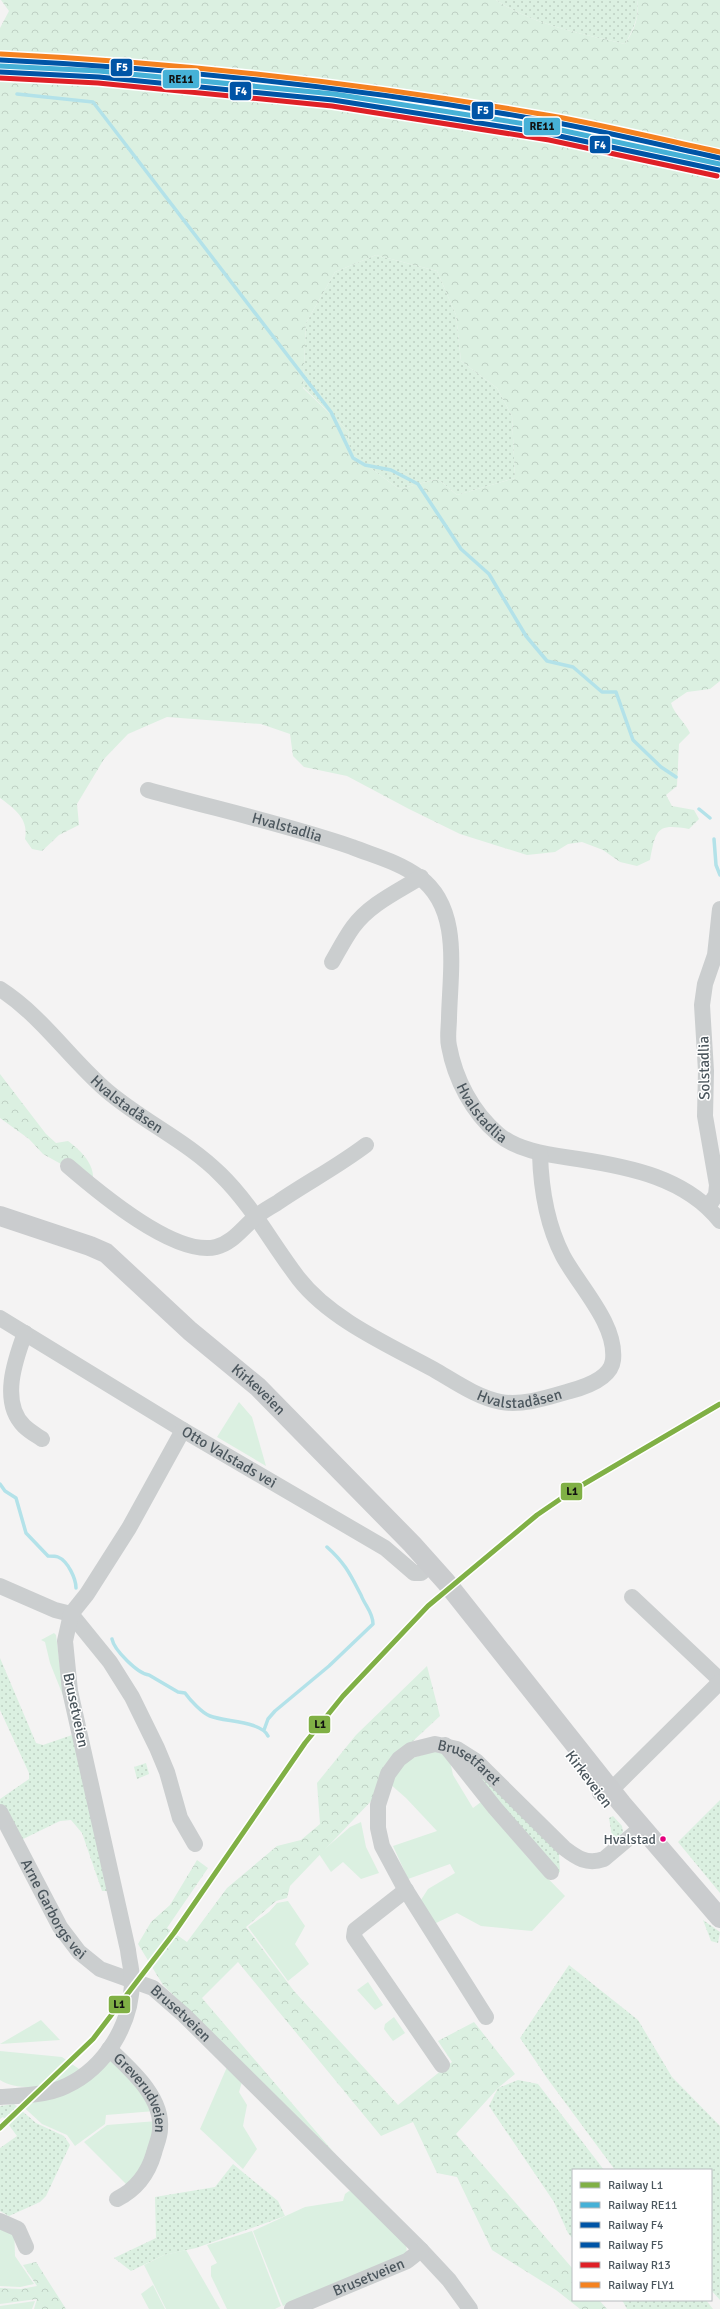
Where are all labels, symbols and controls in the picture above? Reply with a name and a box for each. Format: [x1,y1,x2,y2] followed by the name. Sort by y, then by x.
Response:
[110,58,133,77] line badge: F5
[116,61,128,74] text: F5
[162,69,200,89] line badge: RE11
[169,73,194,86] text: RE11
[229,81,252,101] line badge: F4
[235,85,247,98] text: F4
[471,101,494,120] line badge: F5
[477,104,489,117] text: F5
[523,117,561,136] line badge: RE11
[530,120,555,133] text: RE11
[589,135,611,154] line badge: F4
[594,139,606,152] text: F4
[250,809,324,846] street label: Hvalstadlia
[694,1036,714,1100] street label: Solstadlia
[87,1071,167,1137] street label: Hvalstadåsen
[453,1080,511,1147] street label: Hvalstadlia
[228,1360,289,1419] street label: Kirkeveien
[474,1385,564,1412] street label: Hvalstadåsen
[178,1422,280,1492] street label: Otto Valstads vei
[560,1482,583,1501] line badge: L1
[566,1485,578,1498] text: L1
[59,1671,93,1749] street label: Brusetveien
[308,1715,331,1734] line badge: L1
[314,1718,326,1731] text: L1
[436,1736,504,1789] street label: Brusetfaret
[562,1747,616,1811] street label: Kirkeveien
[604,1831,656,1848] place label: Hvalstad
[658,1834,668,1844] marker: Hvalstad
[17,1856,90,1963] street label: Arne Garborgs vei
[147,1981,215,2046] street label: Brusetveien
[108,1995,131,2014] line badge: L1
[113,1998,125,2011] text: L1
[110,2049,169,2134] street label: Greverudveien
[572,2169,712,2301] legend
[608,2178,663,2193] text: Railway L1
[608,2198,678,2213] text: Railway RE11
[608,2218,664,2233] text: Railway F4
[608,2238,663,2253] text: Railway F5
[330,2254,407,2300] street label: Brusetveien
[608,2258,671,2273] text: Railway R13
[608,2278,674,2293] text: Railway FLY1

